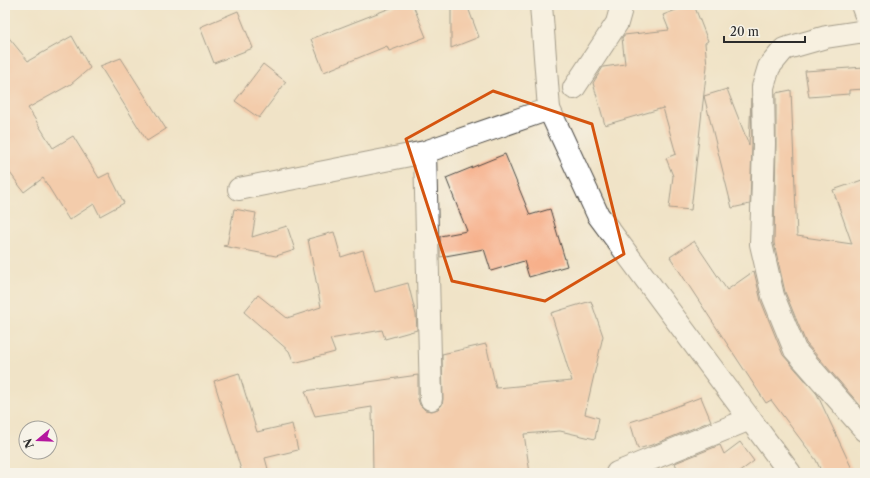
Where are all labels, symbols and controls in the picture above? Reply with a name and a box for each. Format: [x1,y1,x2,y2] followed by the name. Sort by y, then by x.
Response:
[724,18,805,44] scale bar
[730,24,759,39] text: 20 m
[18,420,58,460] north arrow
[20,436,37,450] text: N

